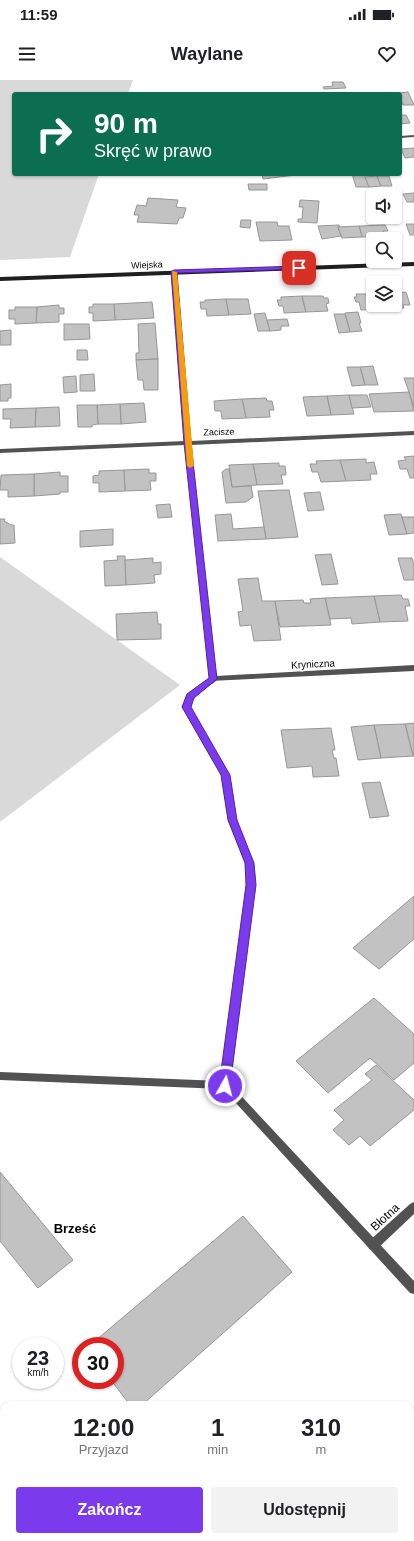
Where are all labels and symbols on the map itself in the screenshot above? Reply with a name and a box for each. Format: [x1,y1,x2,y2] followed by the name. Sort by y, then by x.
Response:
[282,251,316,285] pin
[131,259,163,271] street label: Wiejska
[203,426,235,438] street label: Zacisze
[291,657,336,671] street label: Kryniczna
[204,1065,246,1107] position arrow
[368,1200,402,1234] street label: Błotna
[54,1221,96,1236] district label: Brześć
[72,1337,124,1389] speed limit sign: 30

